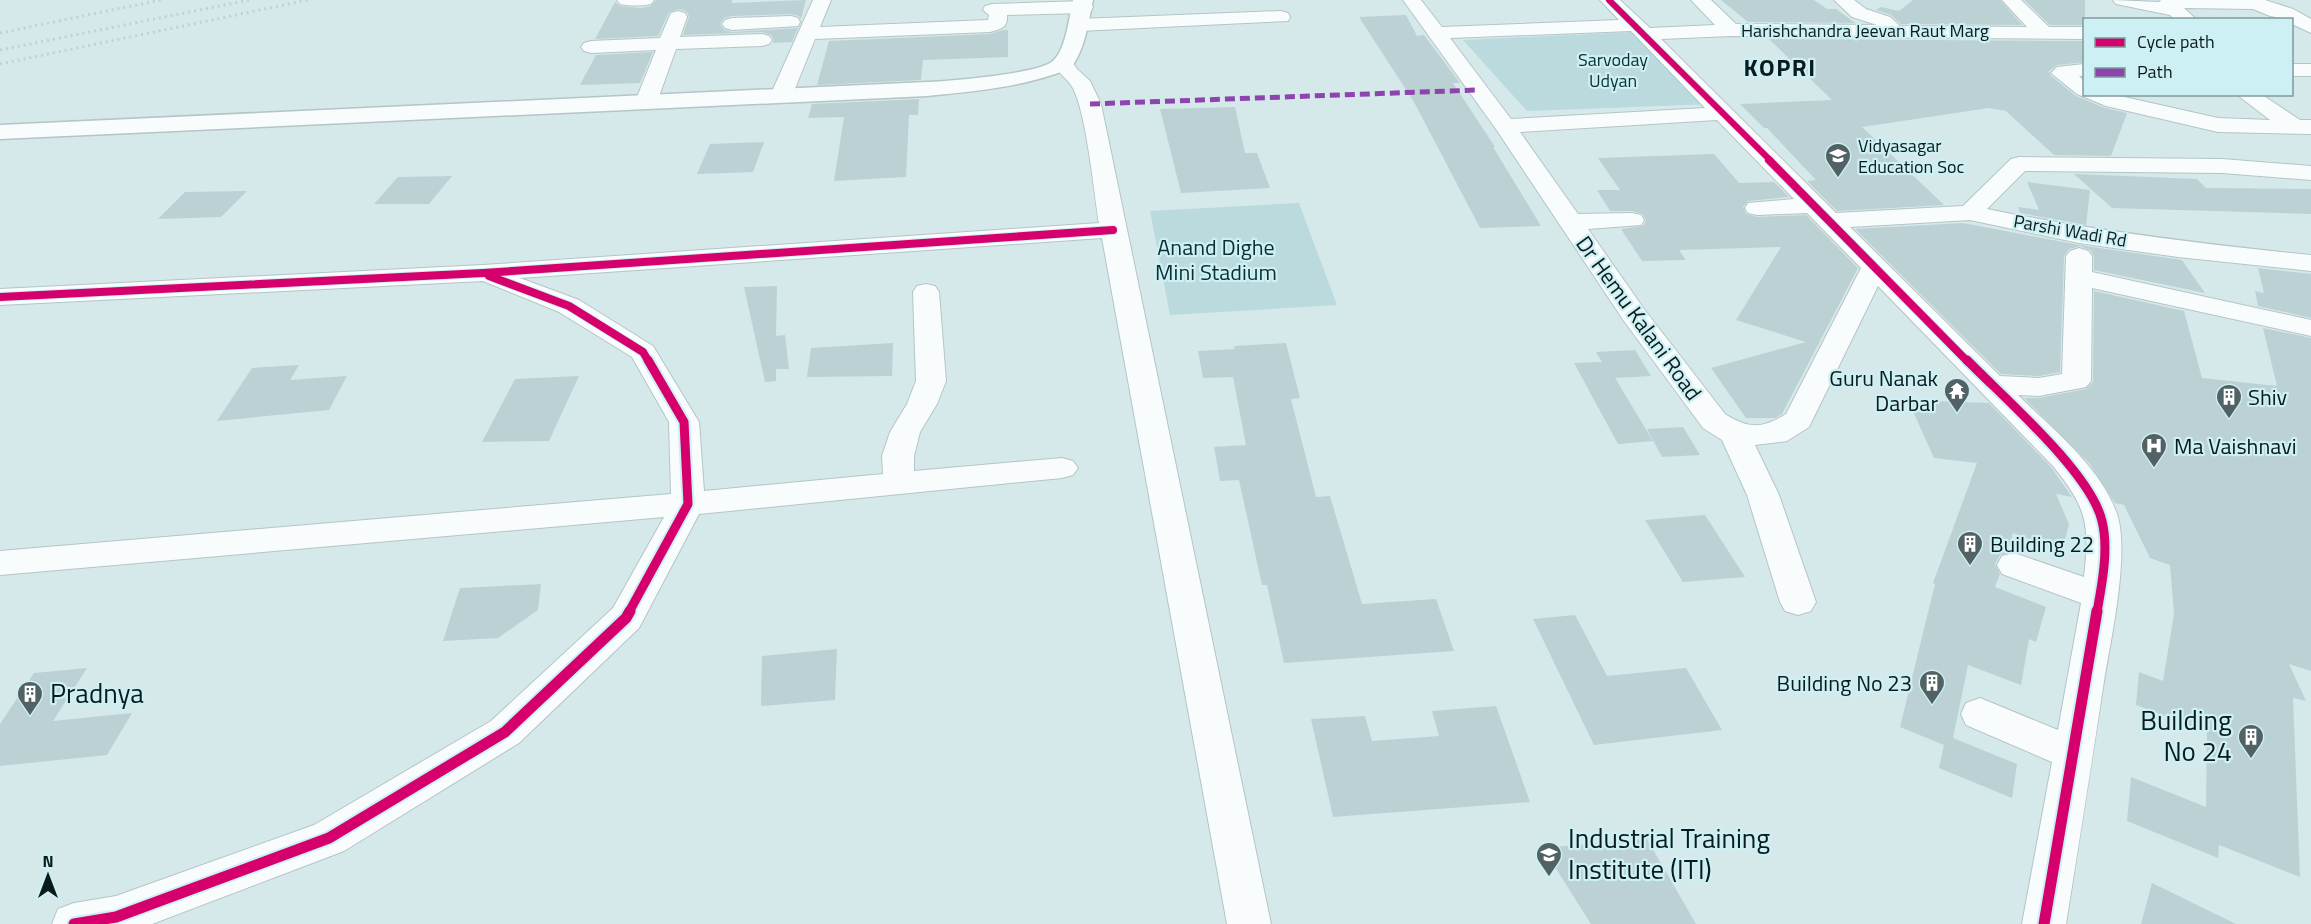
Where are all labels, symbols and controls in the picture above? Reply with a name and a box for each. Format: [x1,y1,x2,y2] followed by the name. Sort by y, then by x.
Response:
[1741,17,1989,44] street label: Harishchandra Jeevan Raut Marg
[2083,18,2293,96] legend
[2137,28,2215,55] text: Cycle path
[1578,46,1648,94] park label: Sarvoday Udyan
[1743,49,1817,85] district label: KOPRI
[2137,58,2173,85] text: Path
[1858,132,1964,180] place label: Vidyasagar Education Soc
[1823,141,1853,179] school or university icon: Vidyasagar Education Soc
[2011,207,2129,254] street label: Parshi Wadi Rd
[1568,229,1710,407] street label: Dr Hemu Kalani Road
[1155,230,1277,289] park label: Anand Dighe Mini Stadium
[1829,361,1938,420] place label: Guru Nanak Darbar
[1942,376,1972,414] temple icon: Guru Nanak Darbar
[2248,380,2288,414] place label: Shiv
[2214,382,2244,420] building icon: Shiv
[2174,429,2297,463] place label: Ma Vaishnavi
[2139,431,2169,469] hospital icon: Ma Vaishnavi
[1990,527,2094,561] place label: Building 22
[1955,529,1985,567] building icon: Building 22
[1777,666,1912,700] place label: Building No 23
[1917,668,1947,706] building icon: Building No 23
[50,672,144,713] place label: Pradnya
[15,679,45,717] building icon: Pradnya
[2140,699,2232,771] place label: Building No 24
[2236,722,2266,760] building icon: Building No 24
[1568,817,1770,889] place label: Industrial Training Institute (ITI)
[1534,840,1564,878] school or university icon: Industrial Training Institute (ITI)
[18,846,78,906] north arrow
[42,849,54,873] text: N

